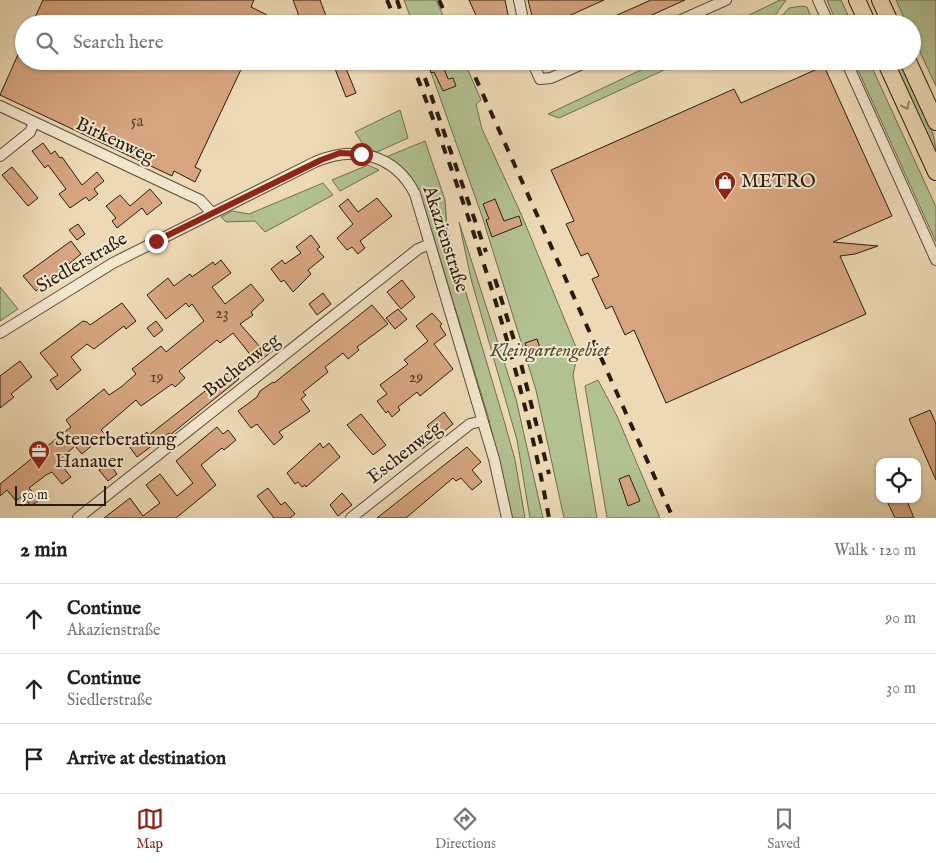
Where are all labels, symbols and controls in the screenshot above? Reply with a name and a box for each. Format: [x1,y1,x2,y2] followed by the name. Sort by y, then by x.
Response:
[15,15,921,70] search box
[33,29,61,57] icon: search
[73,31,164,55] text: Search here
[899,101,910,110] one-way arrow
[72,112,159,170] street label: Birkenweg
[131,112,143,132] house number: 5a
[350,143,373,166] route start
[713,170,737,201] shop icon: METRO
[741,170,816,194] place label: METRO
[416,182,474,296] street label: Akazienstraße
[32,227,132,299] street label: Siedlerstraße
[145,230,168,253] route end
[215,304,229,324] house number: 23
[199,328,286,403] street label: Buchenweg
[489,339,611,363] park label: Kleingartengebiet
[151,368,163,388] house number: 19
[409,368,423,388] house number: 29
[363,416,448,490] street label: Eschenweg
[55,428,177,474] place label: Steuerberatung Hanauer
[27,439,51,470] office icon: Steuerberatung Hanauer
[876,458,921,503] map controls
[876,458,921,503] button: locate
[15,483,106,506] scale bar
[22,486,48,504] text: 50 m
[20,537,67,564] text: 2 min
[834,541,916,561] text: Walk · 120 m
[67,597,141,621] text: Continue
[20,605,48,633] icon: ahead
[885,609,916,629] text: 90 m
[67,621,160,641] text: Akazienstraße
[67,667,141,691] text: Continue
[20,675,48,703] icon: ahead
[886,679,916,699] text: 30 m
[67,691,152,711] text: Siedlerstraße
[20,745,48,773] icon: arrive
[67,747,226,771] text: Arrive at destination
[136,805,164,853] tab: Map
[435,805,496,853] tab: Directions
[767,805,800,853] tab: Saved

